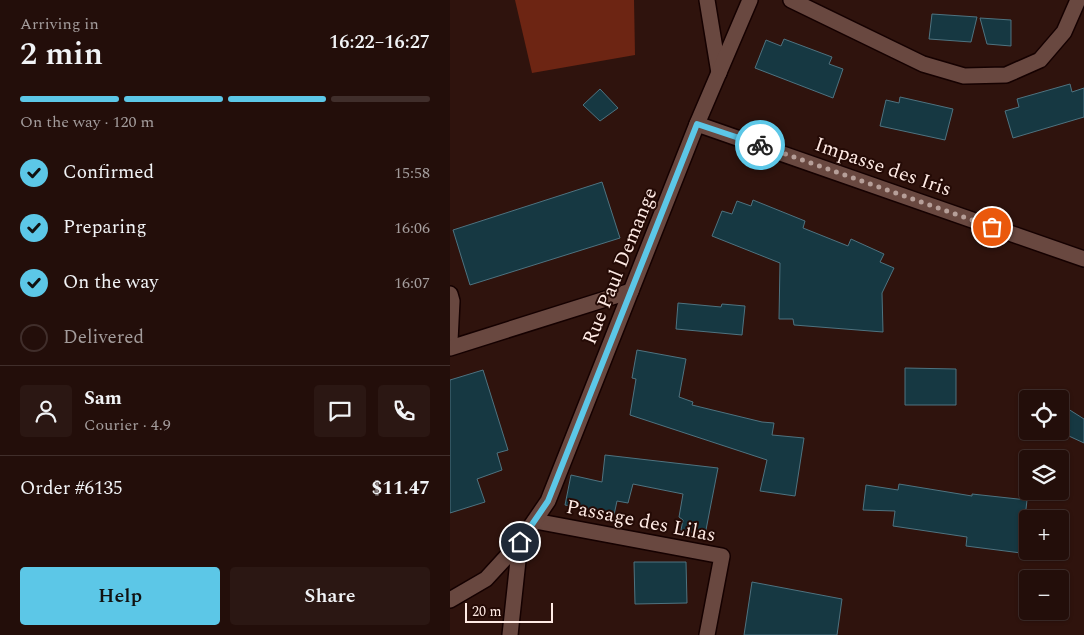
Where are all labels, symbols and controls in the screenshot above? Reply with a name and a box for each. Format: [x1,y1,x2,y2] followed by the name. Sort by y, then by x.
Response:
[20,12,99,36] text: Arriving in
[329,28,430,57] text: 16:22–16:27
[20,30,103,79] text: 2 min
[20,110,154,134] text: On the way · 120 m
[735,120,785,170] courier
[810,130,956,204] street label: Impasse des Iris
[746,131,774,159] icon: bike
[63,158,154,187] text: Confirmed
[20,159,48,187] icon: check
[394,161,430,185] text: 15:58
[575,183,665,349] street label: Rue Paul Demange
[971,206,1013,248] pin
[63,213,147,242] text: Preparing
[978,213,1006,241] icon: bag
[20,214,48,242] icon: check
[394,216,430,240] text: 16:06
[63,268,159,297] text: On the way
[20,269,48,297] icon: check
[394,271,430,295] text: 16:07
[63,323,144,352] text: Delivered
[84,384,122,413] text: Sam
[20,385,72,437] button: person
[314,385,366,437] button: chat
[378,385,430,437] button: phone
[1019,390,1069,620] map controls
[1019,390,1069,440] button: locate
[84,413,171,437] text: Courier · 4.9
[1019,450,1069,500] button: layers
[20,474,123,503] text: Order #6135
[372,474,430,503] text: $11.47
[564,492,718,550] street label: Passage des Lilas
[1019,510,1069,560] button: +
[499,521,541,563] pin
[506,528,534,556] icon: home
[20,567,220,625] button: Help
[230,567,430,625] button: Share
[1019,570,1069,620] button: −
[465,600,552,623] scale bar
[472,601,502,622] text: 20 m

